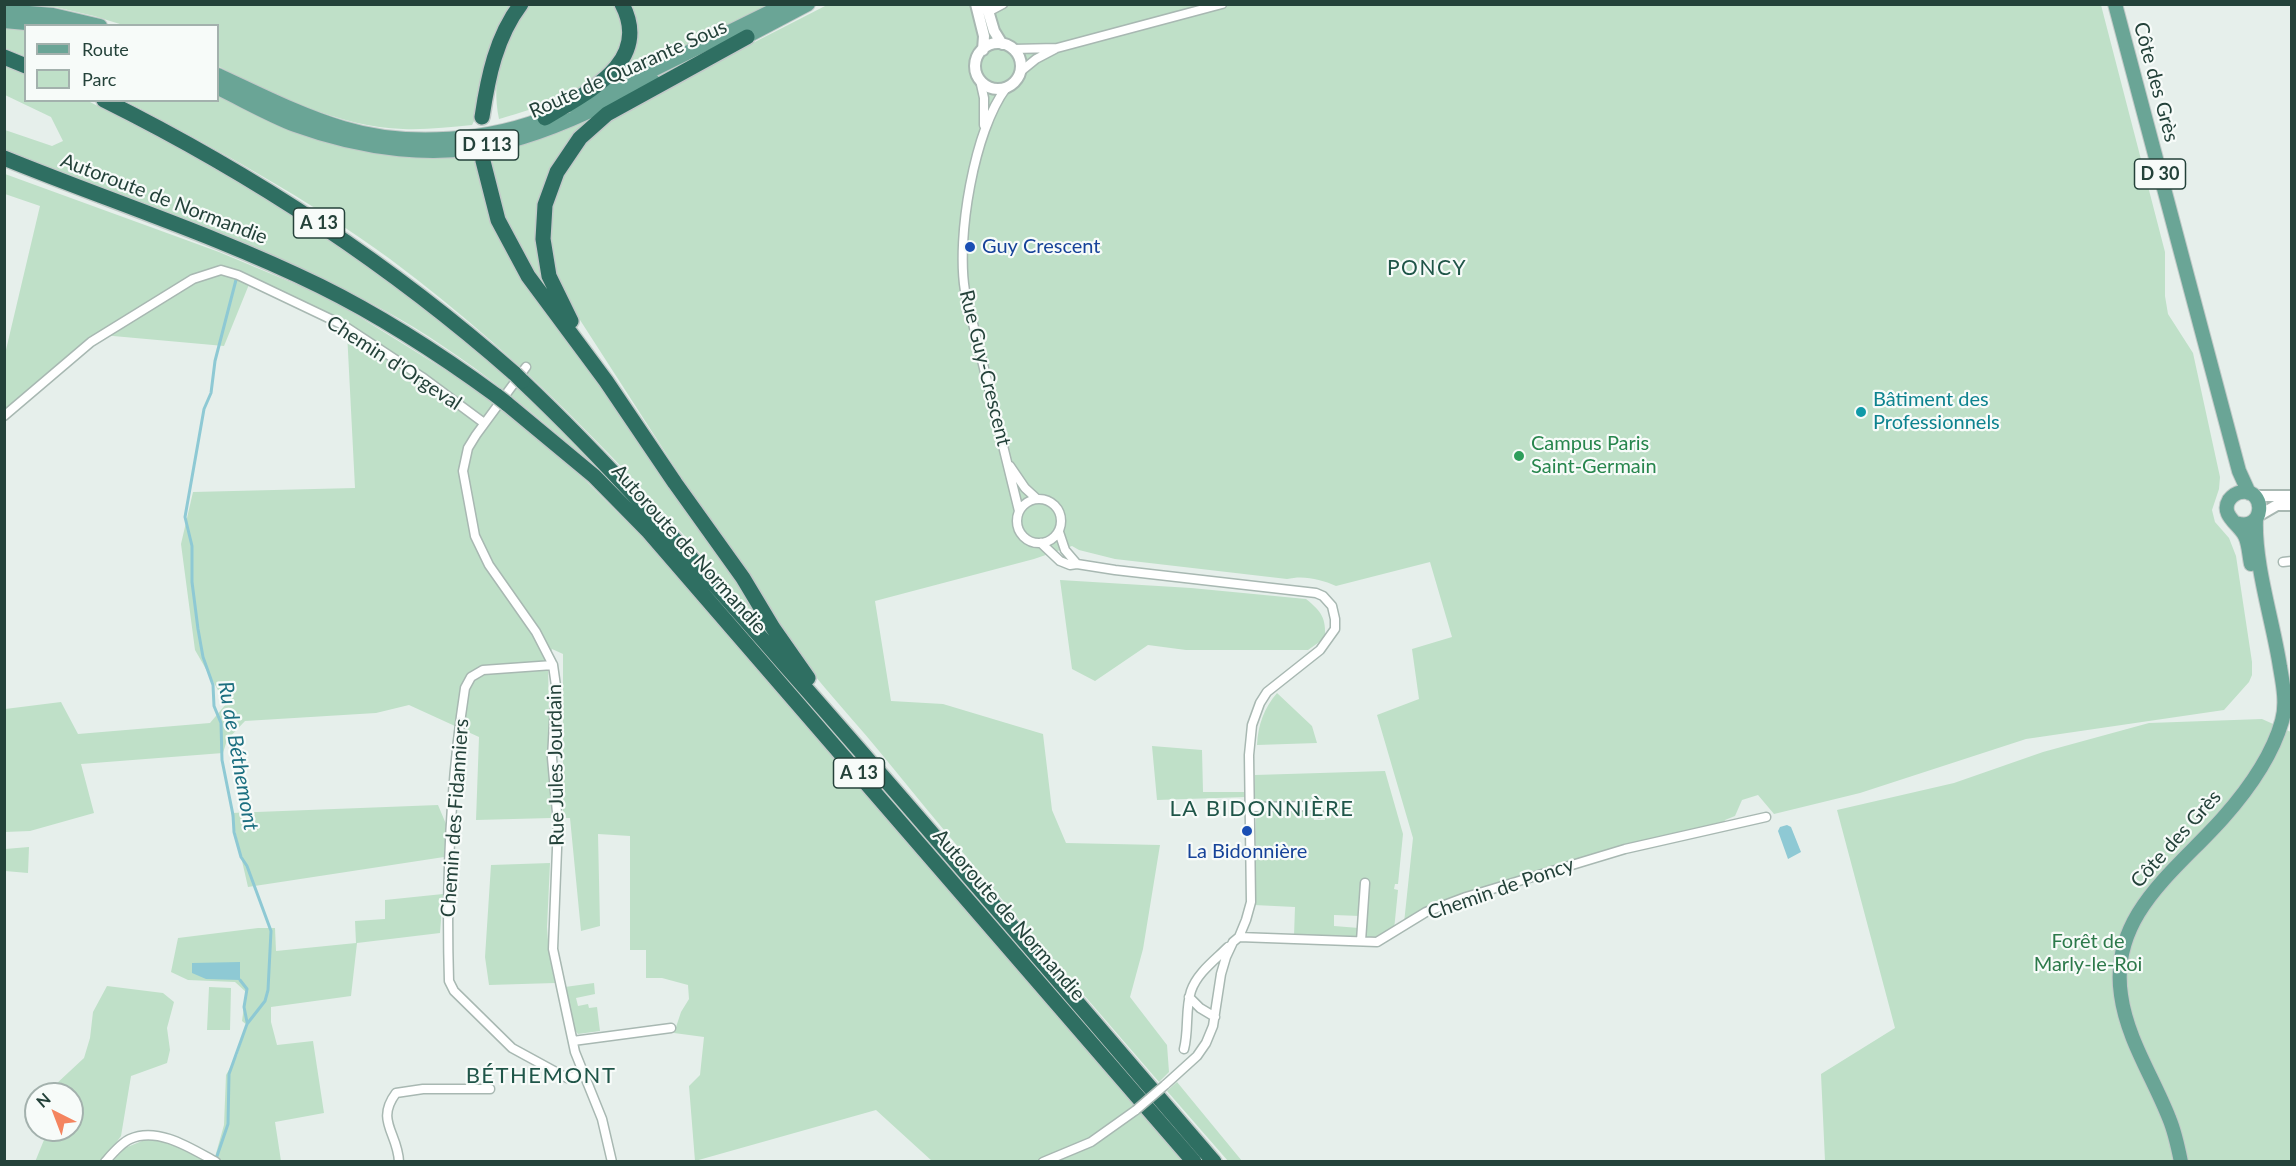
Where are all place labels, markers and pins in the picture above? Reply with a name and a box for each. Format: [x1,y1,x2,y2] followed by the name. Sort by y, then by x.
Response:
[982,235,1101,259] place label: Guy Crescent
[963,240,977,254] marker: Guy Crescent
[1873,388,2000,435] place label: Bâtiment des Professionnels
[1854,405,1868,419] marker: Bâtiment des Professionnels
[1531,432,1657,479] place label: Campus Paris Saint-Germain
[1512,449,1526,463] marker: Campus Paris Saint-Germain
[1240,824,1254,838] marker: La Bidonnière
[1187,840,1307,864] place label: La Bidonnière

